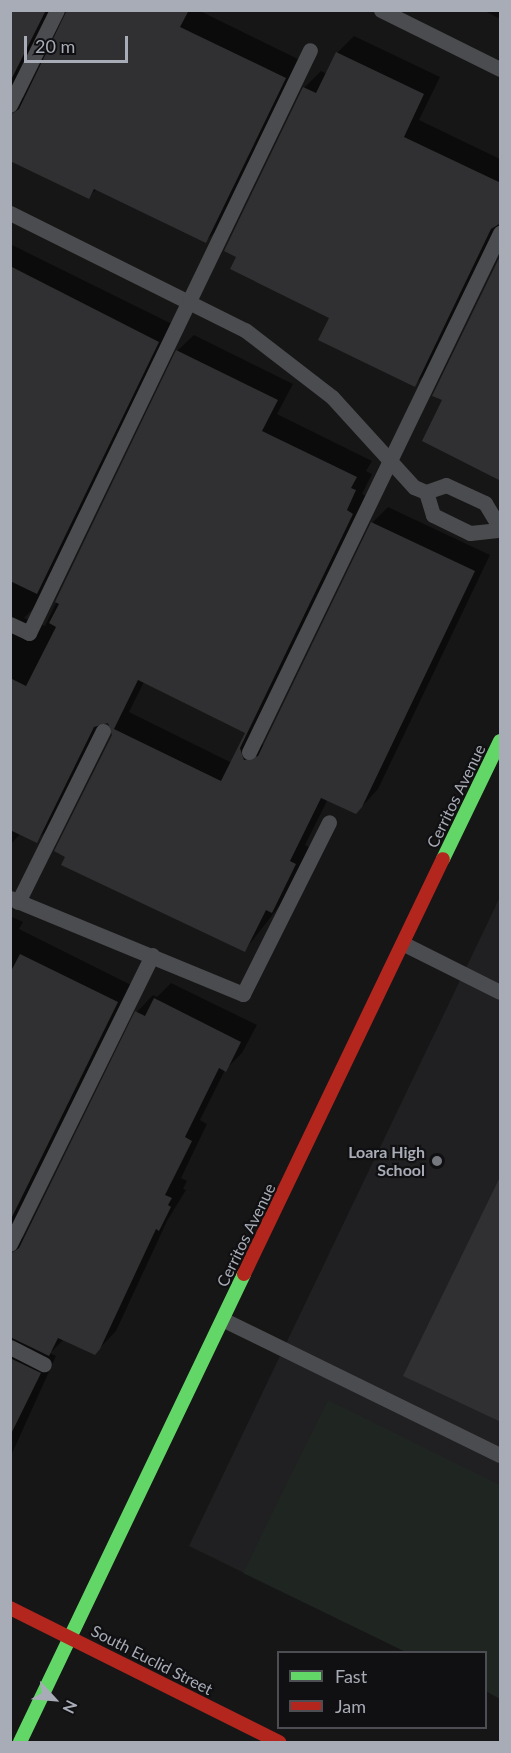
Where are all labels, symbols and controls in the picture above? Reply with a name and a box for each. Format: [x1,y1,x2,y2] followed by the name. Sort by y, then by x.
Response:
[27,24,130,62] scale bar
[35,35,75,57] text: 20 m
[423,741,489,851] street label: Cerritos Avenue
[348,1142,425,1180] place label: Loara High School
[430,1154,444,1168] marker: Loara High School
[213,1180,279,1290] street label: Cerritos Avenue
[88,1621,216,1699] street label: South Euclid Street
[277,1651,487,1729] legend
[335,1665,367,1687] text: Fast
[24,1669,84,1729] north arrow
[335,1695,366,1717] text: Jam
[59,1697,82,1717] text: N

